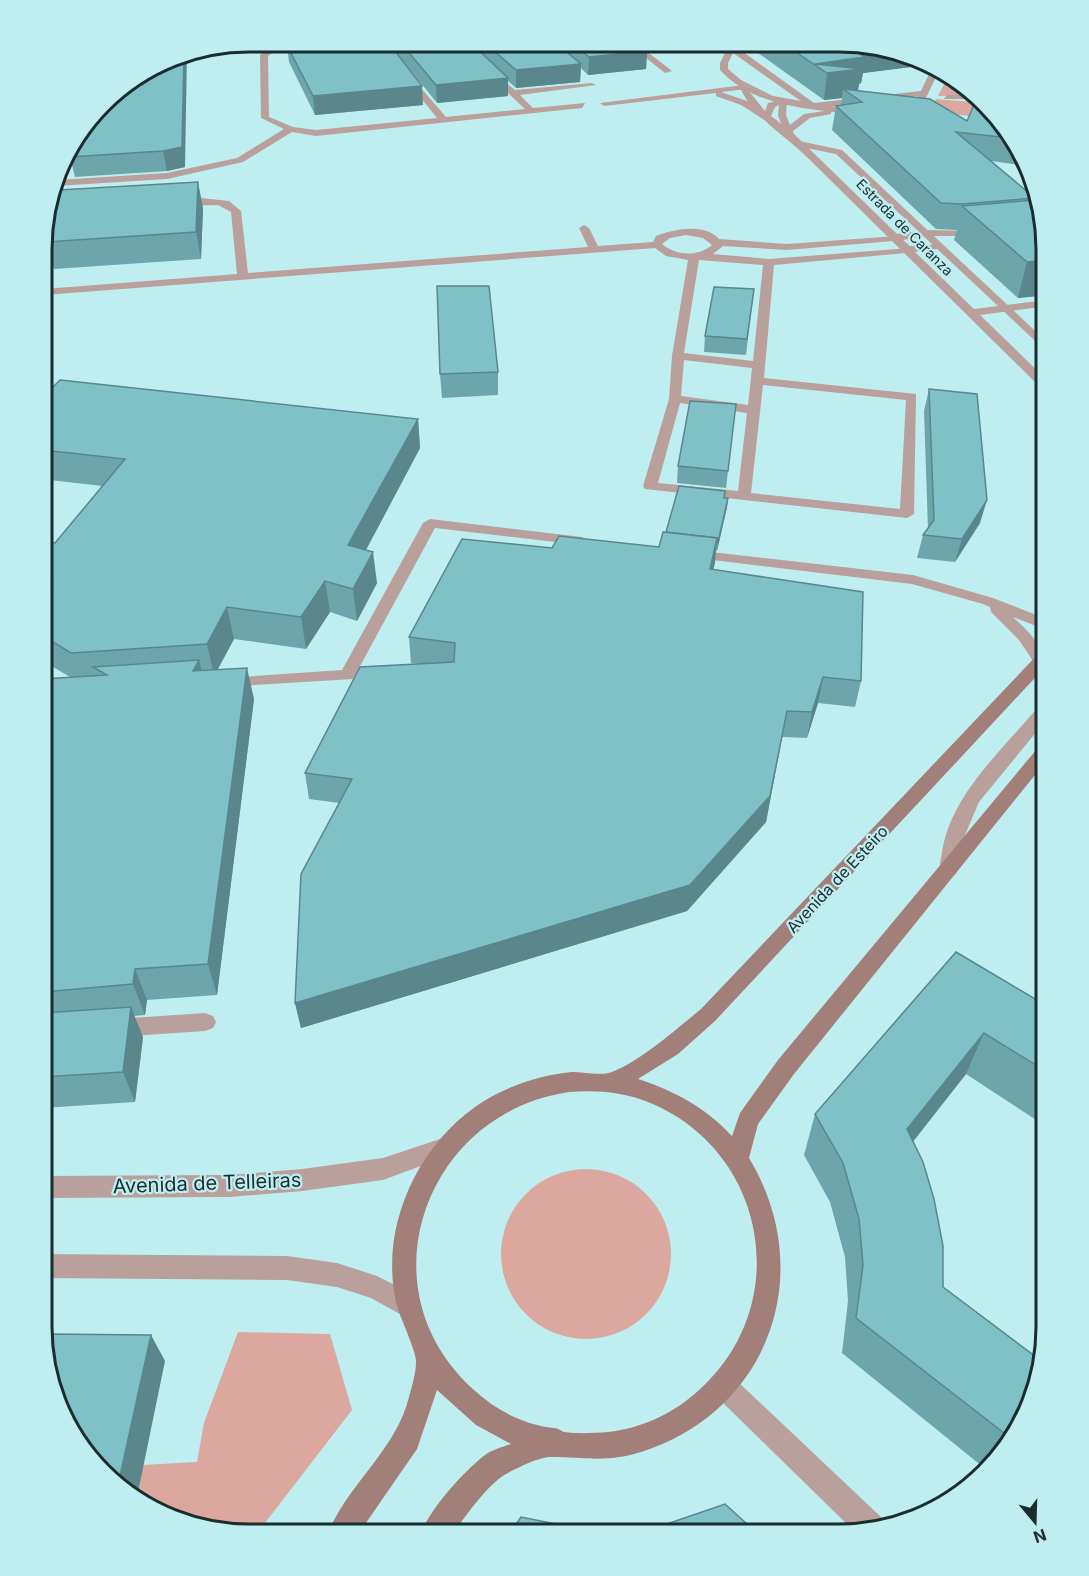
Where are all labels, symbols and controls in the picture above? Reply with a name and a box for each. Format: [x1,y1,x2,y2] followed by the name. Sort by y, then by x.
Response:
[853,175,957,279] street label: Estrada de Caranza
[782,821,892,937] street label: Avenida de Esteiro
[112,1168,302,1198] street label: Avenida de Telleiras
[1005,1492,1065,1552] north arrow
[1031,1525,1049,1548] text: N

